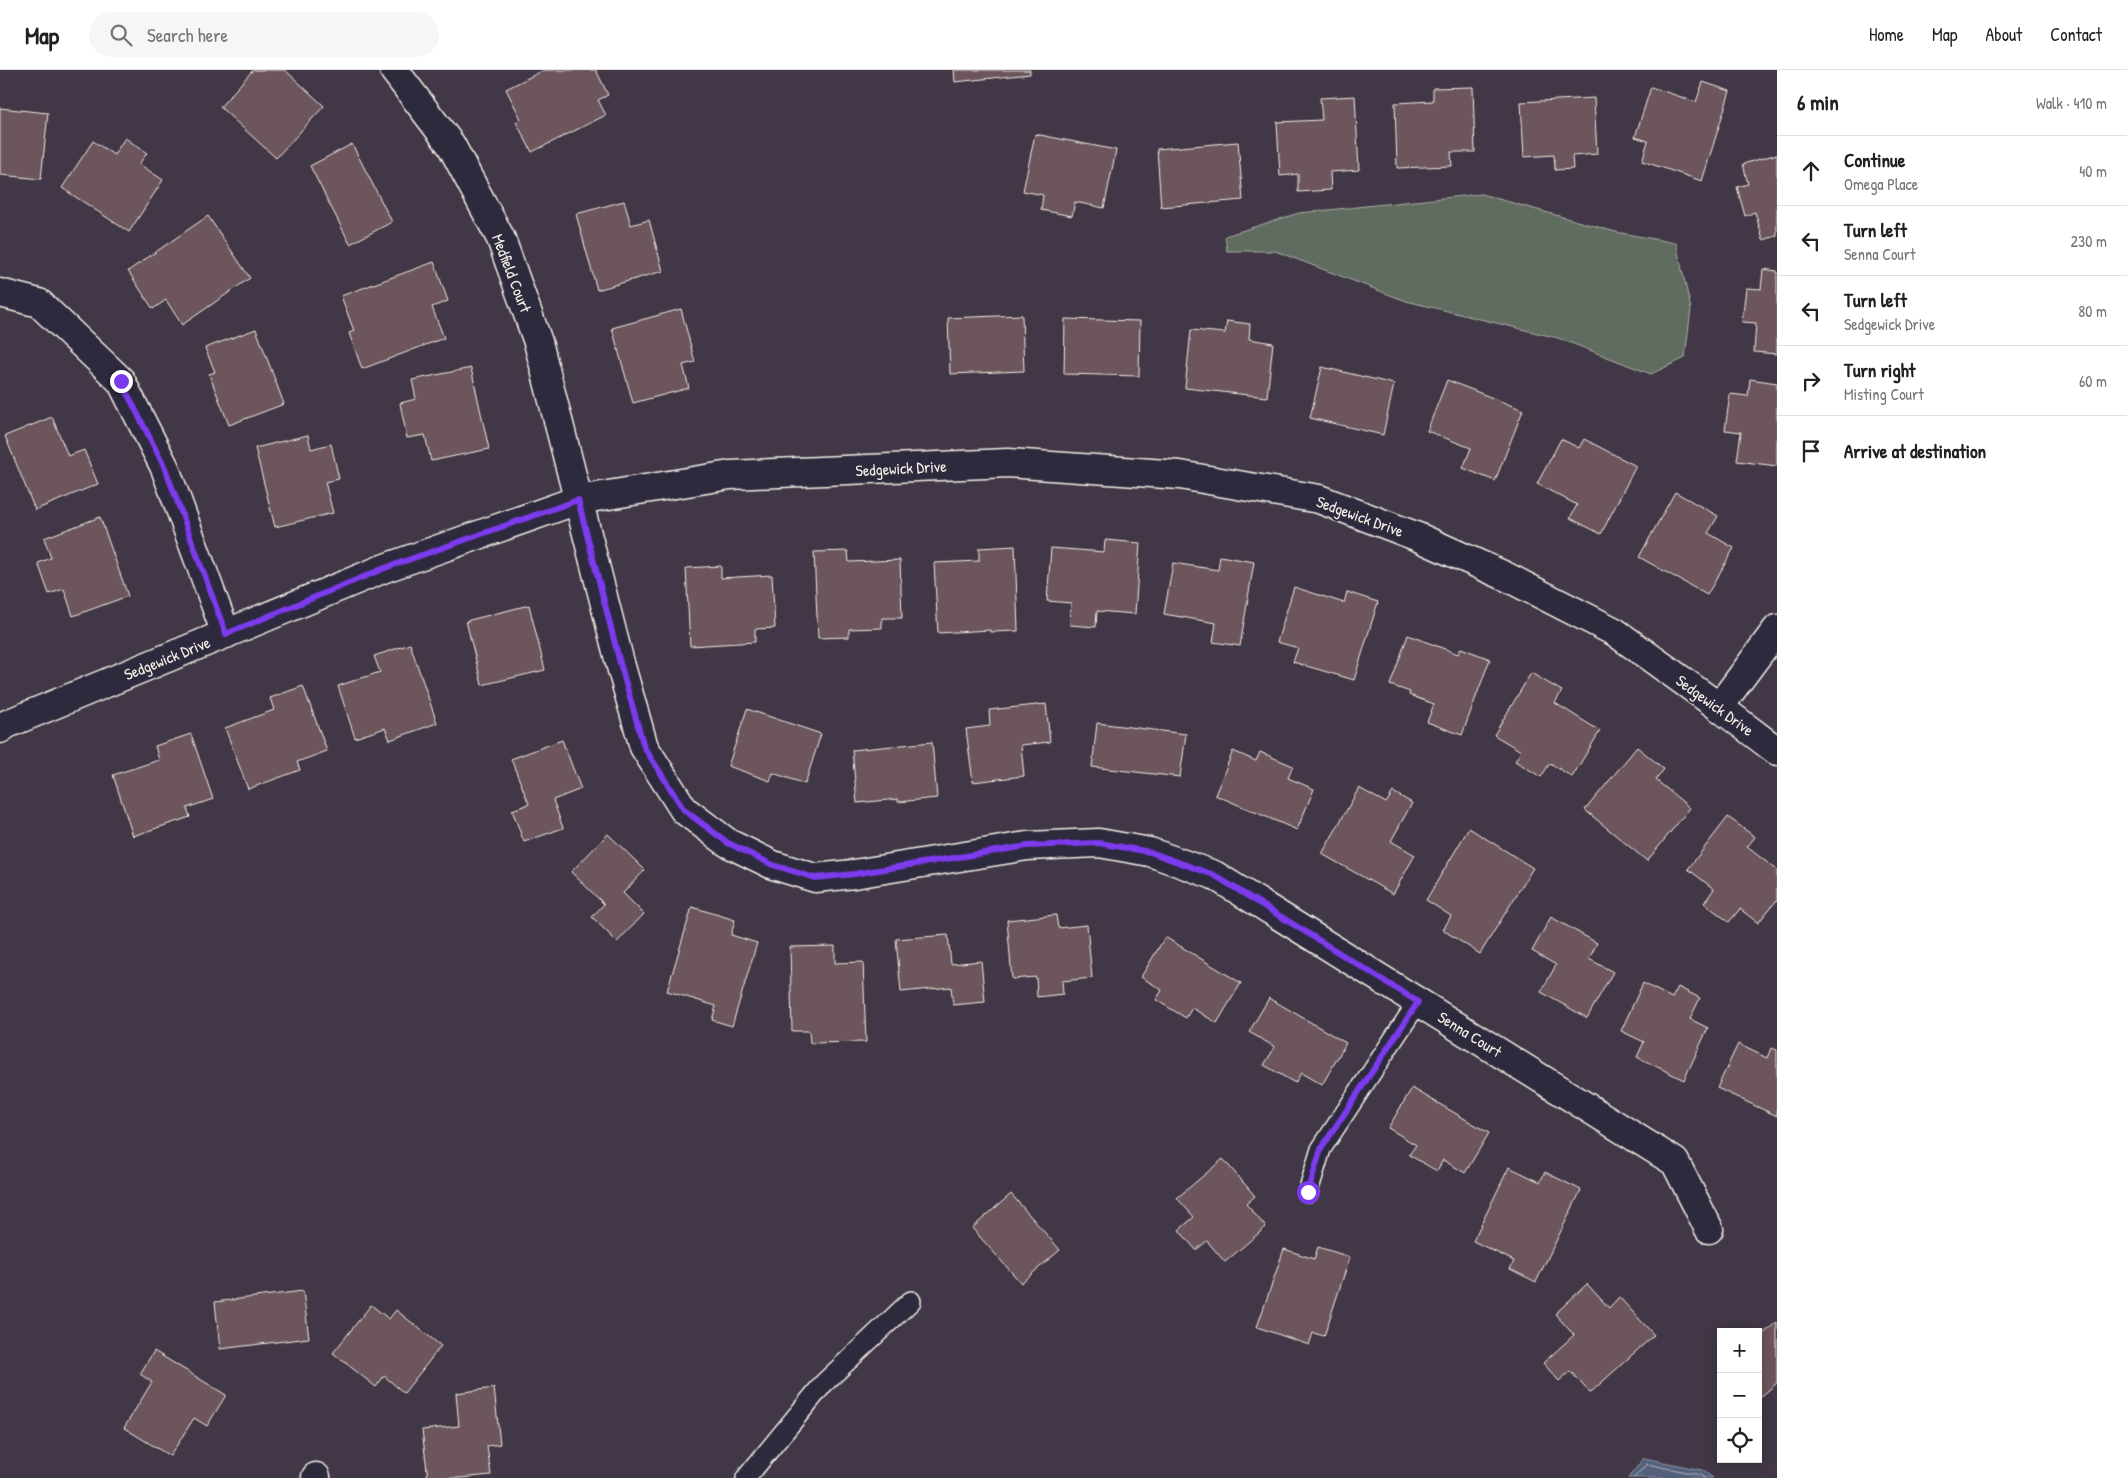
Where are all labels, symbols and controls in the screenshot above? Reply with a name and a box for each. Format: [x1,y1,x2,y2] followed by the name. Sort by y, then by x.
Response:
[89,12,439,57] search box
[25,19,59,51] text: Map
[107,21,135,49] icon: search
[147,22,228,48] text: Search here
[1869,22,1904,47] text: Home
[1932,22,1957,47] text: Map
[1985,22,2022,47] text: About
[2050,22,2102,47] text: Contact
[1797,88,1839,117] text: 6 min
[2036,92,2107,114] text: Walk · 410 m
[1844,147,1905,173] text: Continue
[1797,157,1825,185] icon: ahead
[2079,160,2107,182] text: 40 m
[1844,173,1918,195] text: Omega Place
[1844,217,1907,243] text: Turn left
[1797,227,1825,255] icon: left
[2071,230,2107,252] text: 230 m
[487,231,537,316] street label: Medfield Court
[1844,243,1915,265] text: Senna Court
[1844,287,1907,313] text: Turn left
[1797,297,1825,325] icon: left
[2078,300,2107,322] text: 80 m
[1844,313,1935,335] text: Sedgewick Drive
[1844,357,1915,383] text: Turn right
[1797,367,1825,395] icon: right
[110,370,133,393] route end
[2079,370,2107,392] text: 60 m
[1844,383,1924,405] text: Misting Court
[1797,437,1825,465] icon: arrive
[1844,438,1986,464] text: Arrive at destination
[855,455,948,481] street label: Sedgewick Drive
[1313,490,1407,542] street label: Sedgewick Drive
[121,631,214,685] street label: Sedgewick Drive
[1672,669,1759,741] street label: Sedgewick Drive
[1434,1006,1507,1063] street label: Senna Court
[1297,1181,1320,1204] route start
[1717,1328,1762,1463] map controls
[1717,1328,1762,1373] button: +
[1717,1373,1762,1418] button: −
[1717,1418,1762,1463] button: locate

